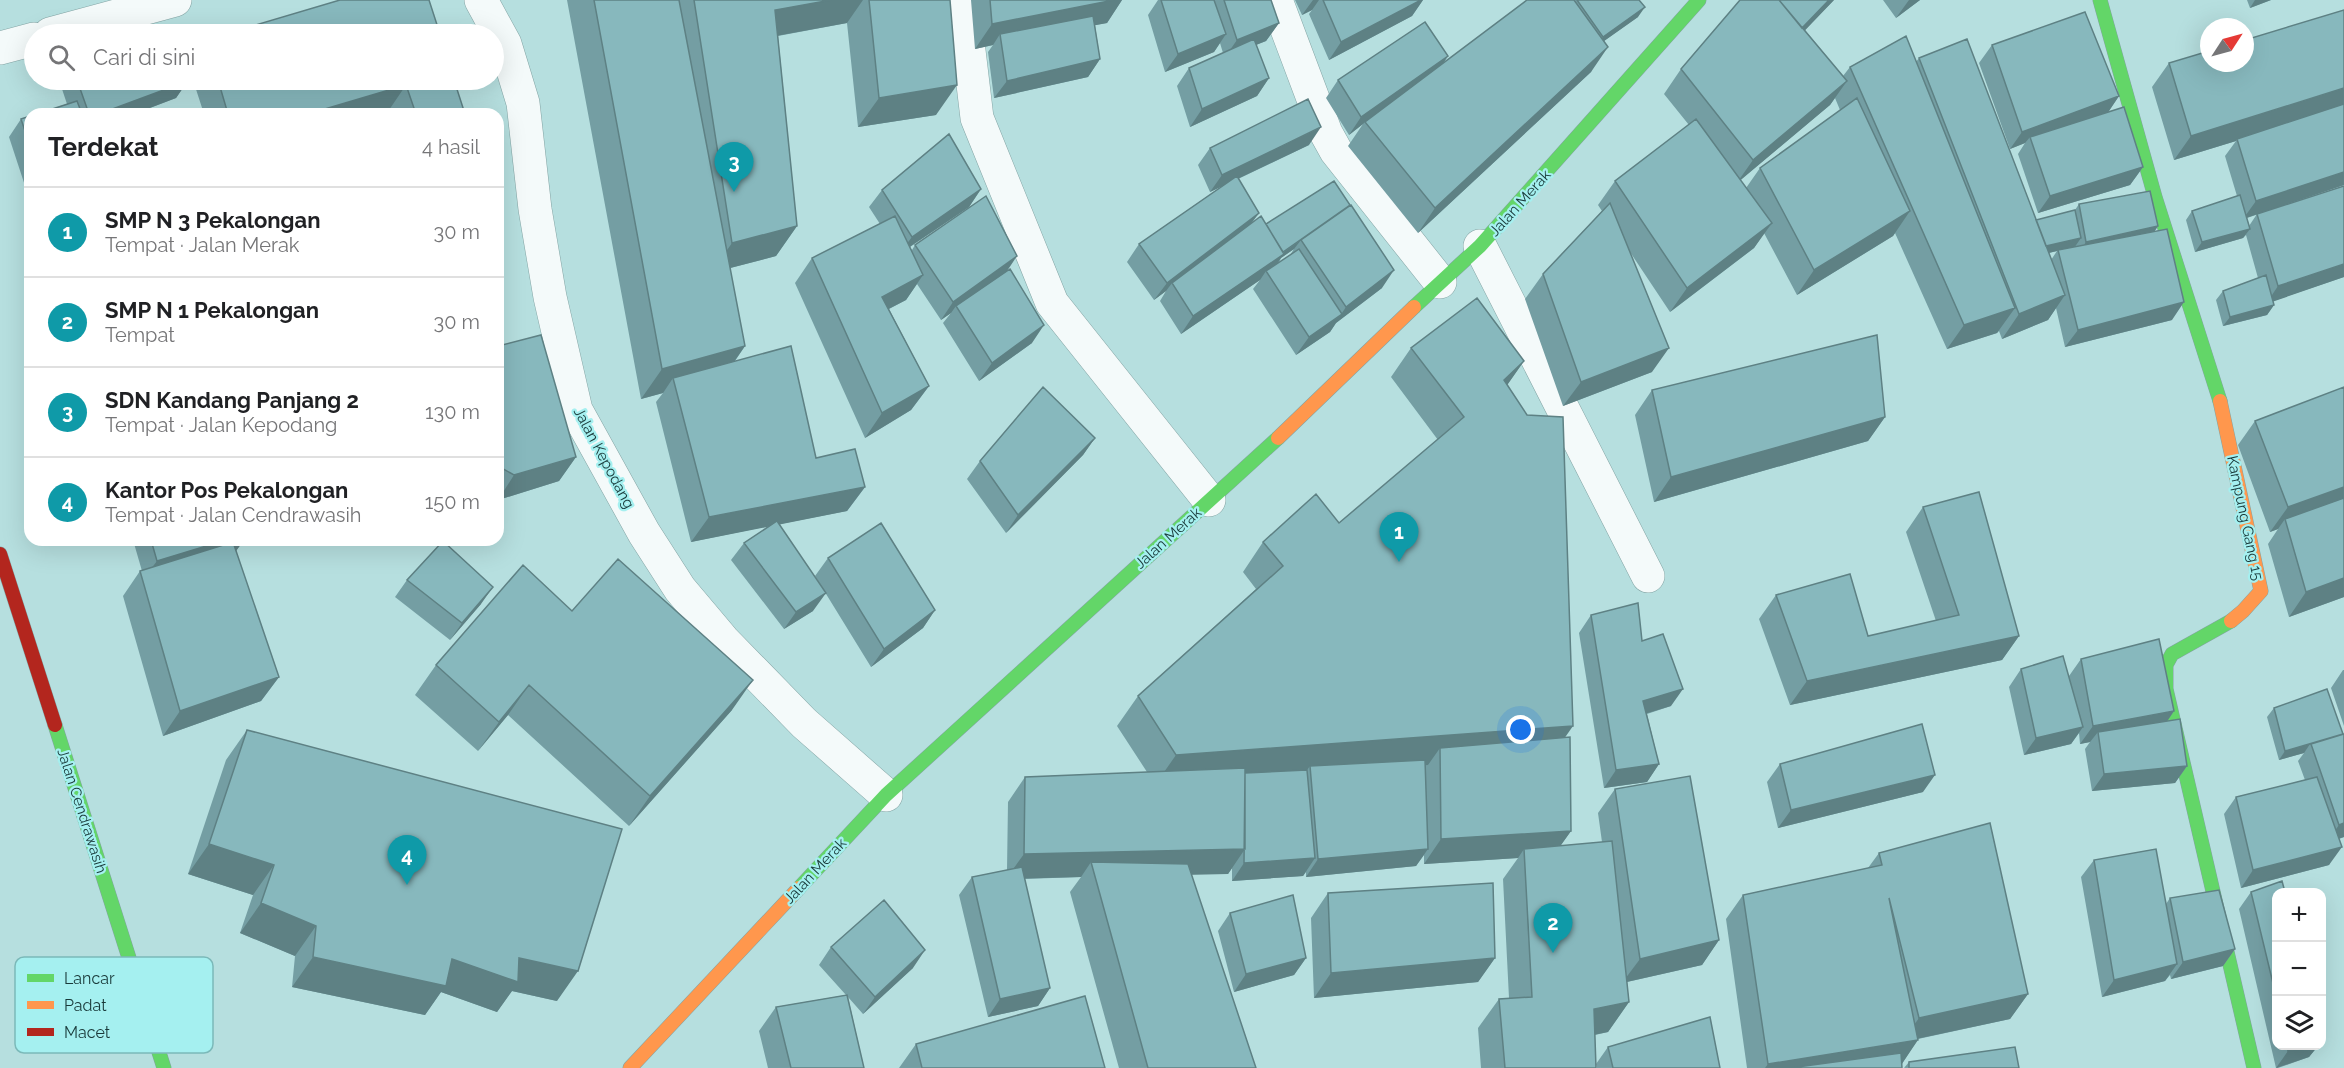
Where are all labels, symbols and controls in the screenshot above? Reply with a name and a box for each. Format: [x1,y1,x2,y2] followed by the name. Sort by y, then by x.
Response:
[2200,18,2254,72] north arrow
[24,24,504,90] search box
[45,41,78,74] icon: search
[93,44,195,70] text: Cari di sini
[48,132,159,162] text: Terdekat
[422,135,480,159] text: 4 hasil
[714,142,754,192] pin: 3
[1485,166,1555,240] street label: Jalan Merak
[105,207,320,233] text: SMP N 3 Pekalongan
[63,220,72,244] text: 1
[434,220,480,244] text: 30 m
[105,233,299,257] text: Tempat · Jalan Merak
[105,297,319,323] text: SMP N 1 Pekalongan
[62,310,73,334] text: 2
[434,310,480,334] text: 30 m
[105,323,175,347] text: Tempat
[105,387,359,413] text: SDN Kandang Panjang 2
[62,400,73,424] text: 3
[425,400,480,424] text: 130 m
[570,404,638,512] street label: Jalan Kepodang
[105,413,337,437] text: Tempat · Jalan Kepodang
[2223,454,2267,582] street label: Kampung Gang 15
[105,477,348,503] text: Kantor Pos Pekalongan
[62,490,73,514] text: 4
[425,490,480,514] text: 150 m
[105,503,362,527] text: Tempat · Jalan Cendrawasih
[1131,503,1205,573] street label: Jalan Merak
[1380,512,1418,562] pin: 1
[1506,715,1535,744] your location
[53,746,111,876] street label: Jalan Cendrawasih
[780,834,850,908] street label: Jalan Merak
[388,836,426,885] pin: 4
[2272,888,2326,1050] map controls
[2272,888,2326,942] button: +
[1534,904,1572,953] pin: 2
[2272,942,2326,996] button: −
[15,957,213,1053] legend
[64,969,115,988] text: Lancar
[64,996,107,1015] text: Padat
[2272,996,2326,1050] button: layers
[64,1023,111,1042] text: Macet

